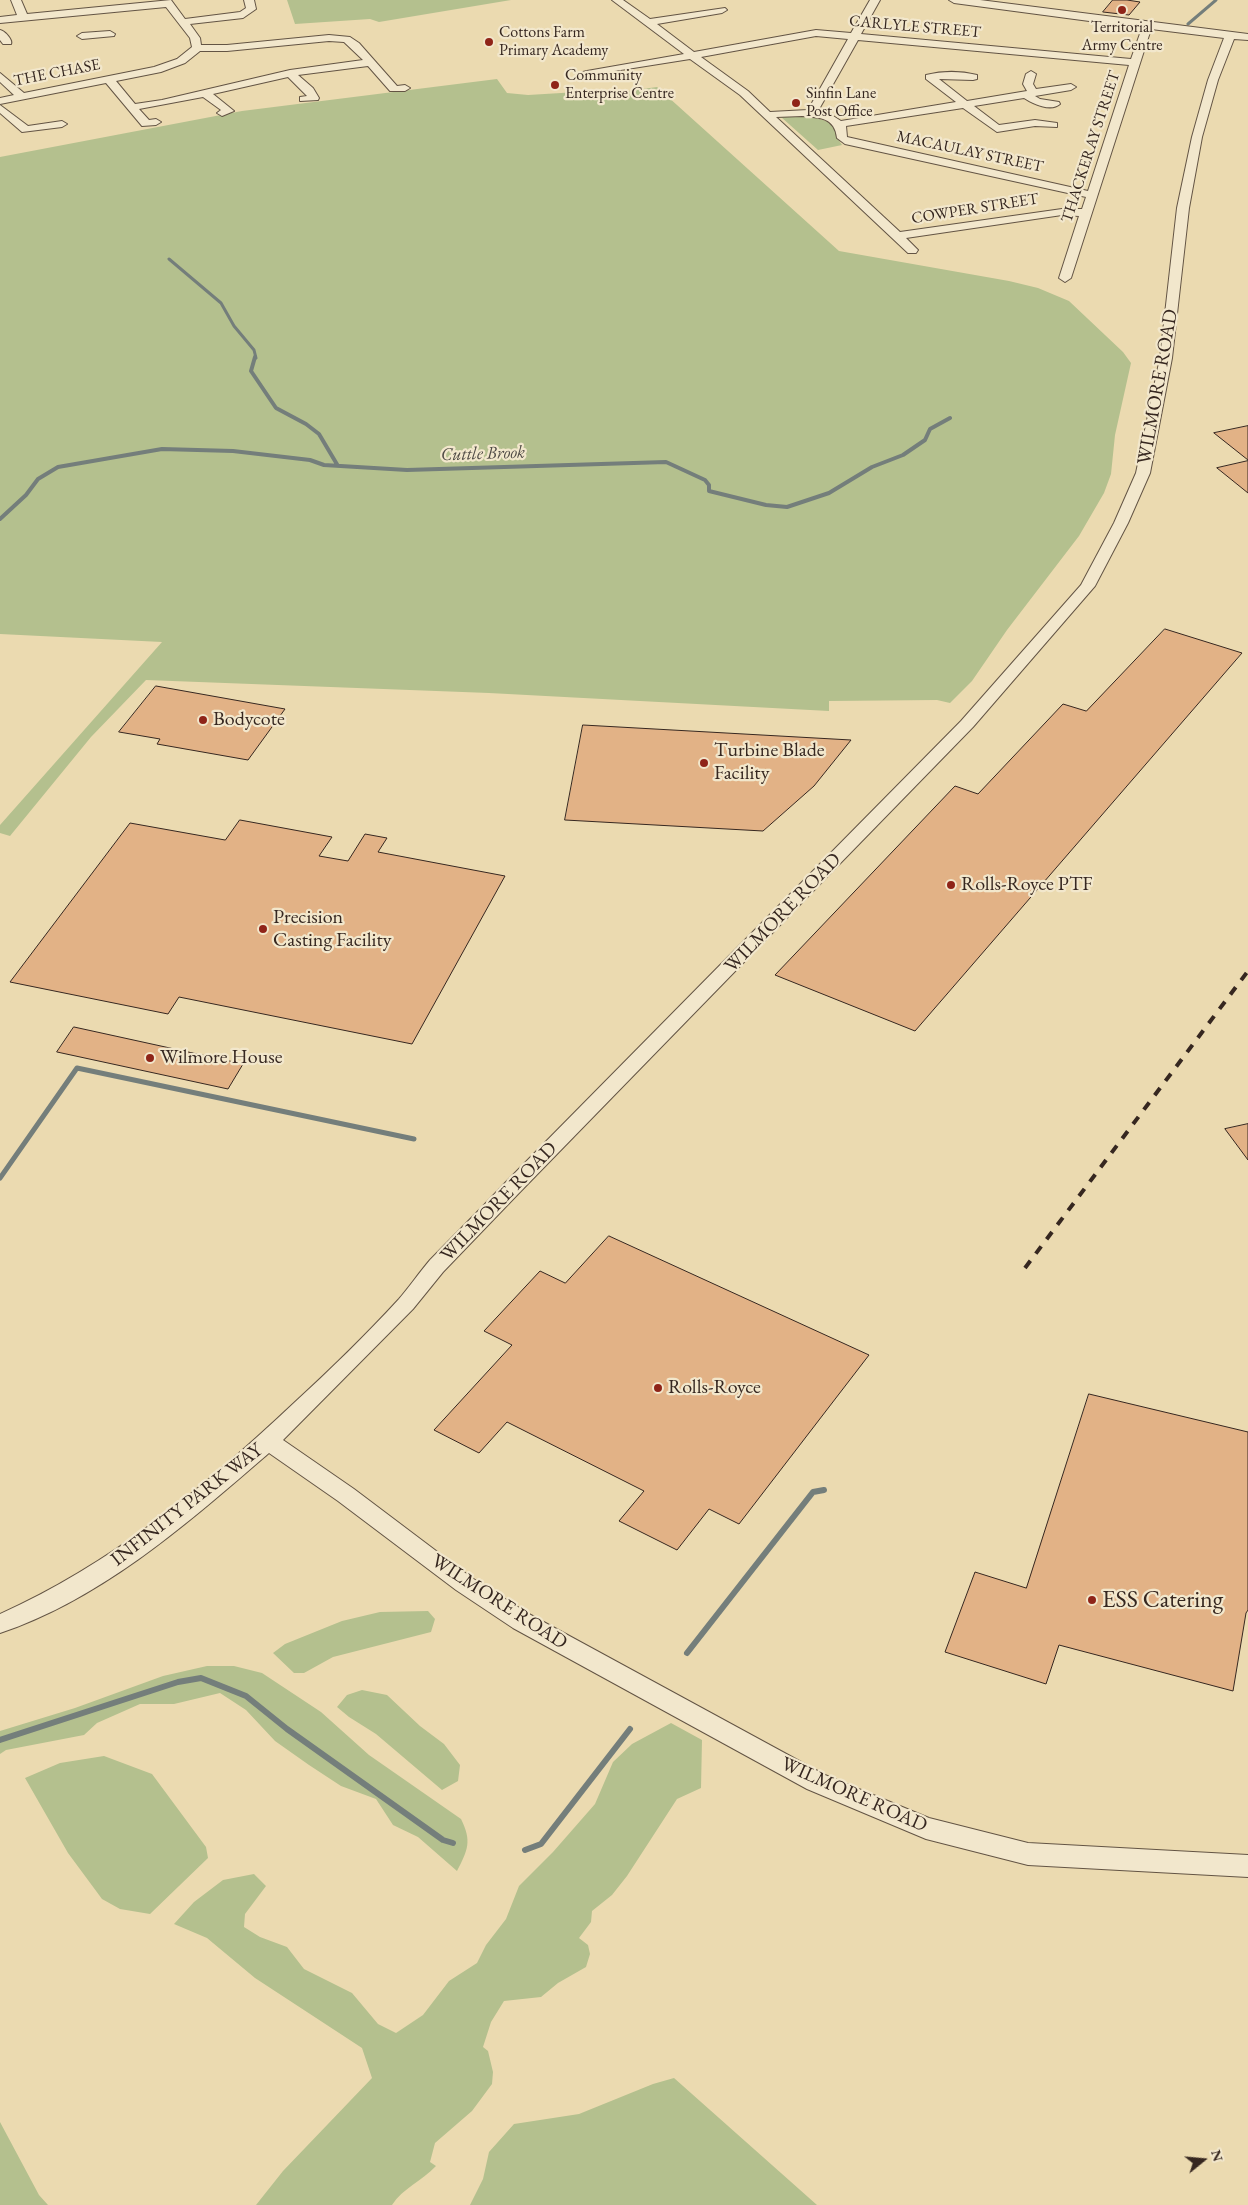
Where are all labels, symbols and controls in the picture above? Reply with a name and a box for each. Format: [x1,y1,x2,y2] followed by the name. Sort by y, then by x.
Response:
[1116,4,1128,16] marker: Territorial Army Centre
[848,12,982,42] street label: CARLYLE STREET
[1081,18,1163,56] place label: Territorial Army Centre
[499,23,608,61] place label: Cottons Farm Primary Academy
[483,36,495,48] marker: Cottons Farm Primary Academy
[12,55,102,91] street label: THE CHASE
[565,66,674,104] place label: Community Enterprise Centre
[1057,69,1125,225] street label: THACKERAY STREET
[549,79,561,91] marker: Community Enterprise Centre
[806,84,876,122] place label: Sinfin Lane Post Office
[790,97,802,109] marker: Sinfin Lane Post Office
[895,127,1045,177] street label: MACAULAY STREET
[910,189,1040,229] street label: COWPER STREET
[1133,307,1183,467] street label: WILMORE ROAD
[441,442,525,466] water label: Cuttle Brook
[213,708,285,732] place label: Bodycote
[197,714,209,726] marker: Bodycote
[714,739,825,786] place label: Turbine Blade Facility
[698,757,710,769] marker: Turbine Blade Facility
[720,848,846,978] street label: WILMORE ROAD
[961,873,1093,897] place label: Rolls-Royce PTF
[945,879,957,891] marker: Rolls-Royce PTF
[273,906,391,953] place label: Precision Casting Facility
[257,923,269,935] marker: Precision Casting Facility
[160,1046,282,1070] place label: Wilmore House
[144,1052,156,1064] marker: Wilmore House
[436,1137,562,1267] street label: WILMORE ROAD
[668,1376,761,1400] place label: Rolls-Royce
[652,1382,664,1394] marker: Rolls-Royce
[106,1438,268,1572] street label: INFINITY PARK WAY
[426,1549,572,1655] street label: WILMORE ROAD
[1102,1586,1223,1614] place label: ESS Catering
[1086,1594,1098,1606] marker: ESS Catering
[777,1752,931,1838] street label: WILMORE ROAD
[1178,2135,1228,2185] north arrow
[1207,2148,1228,2164] text: N

